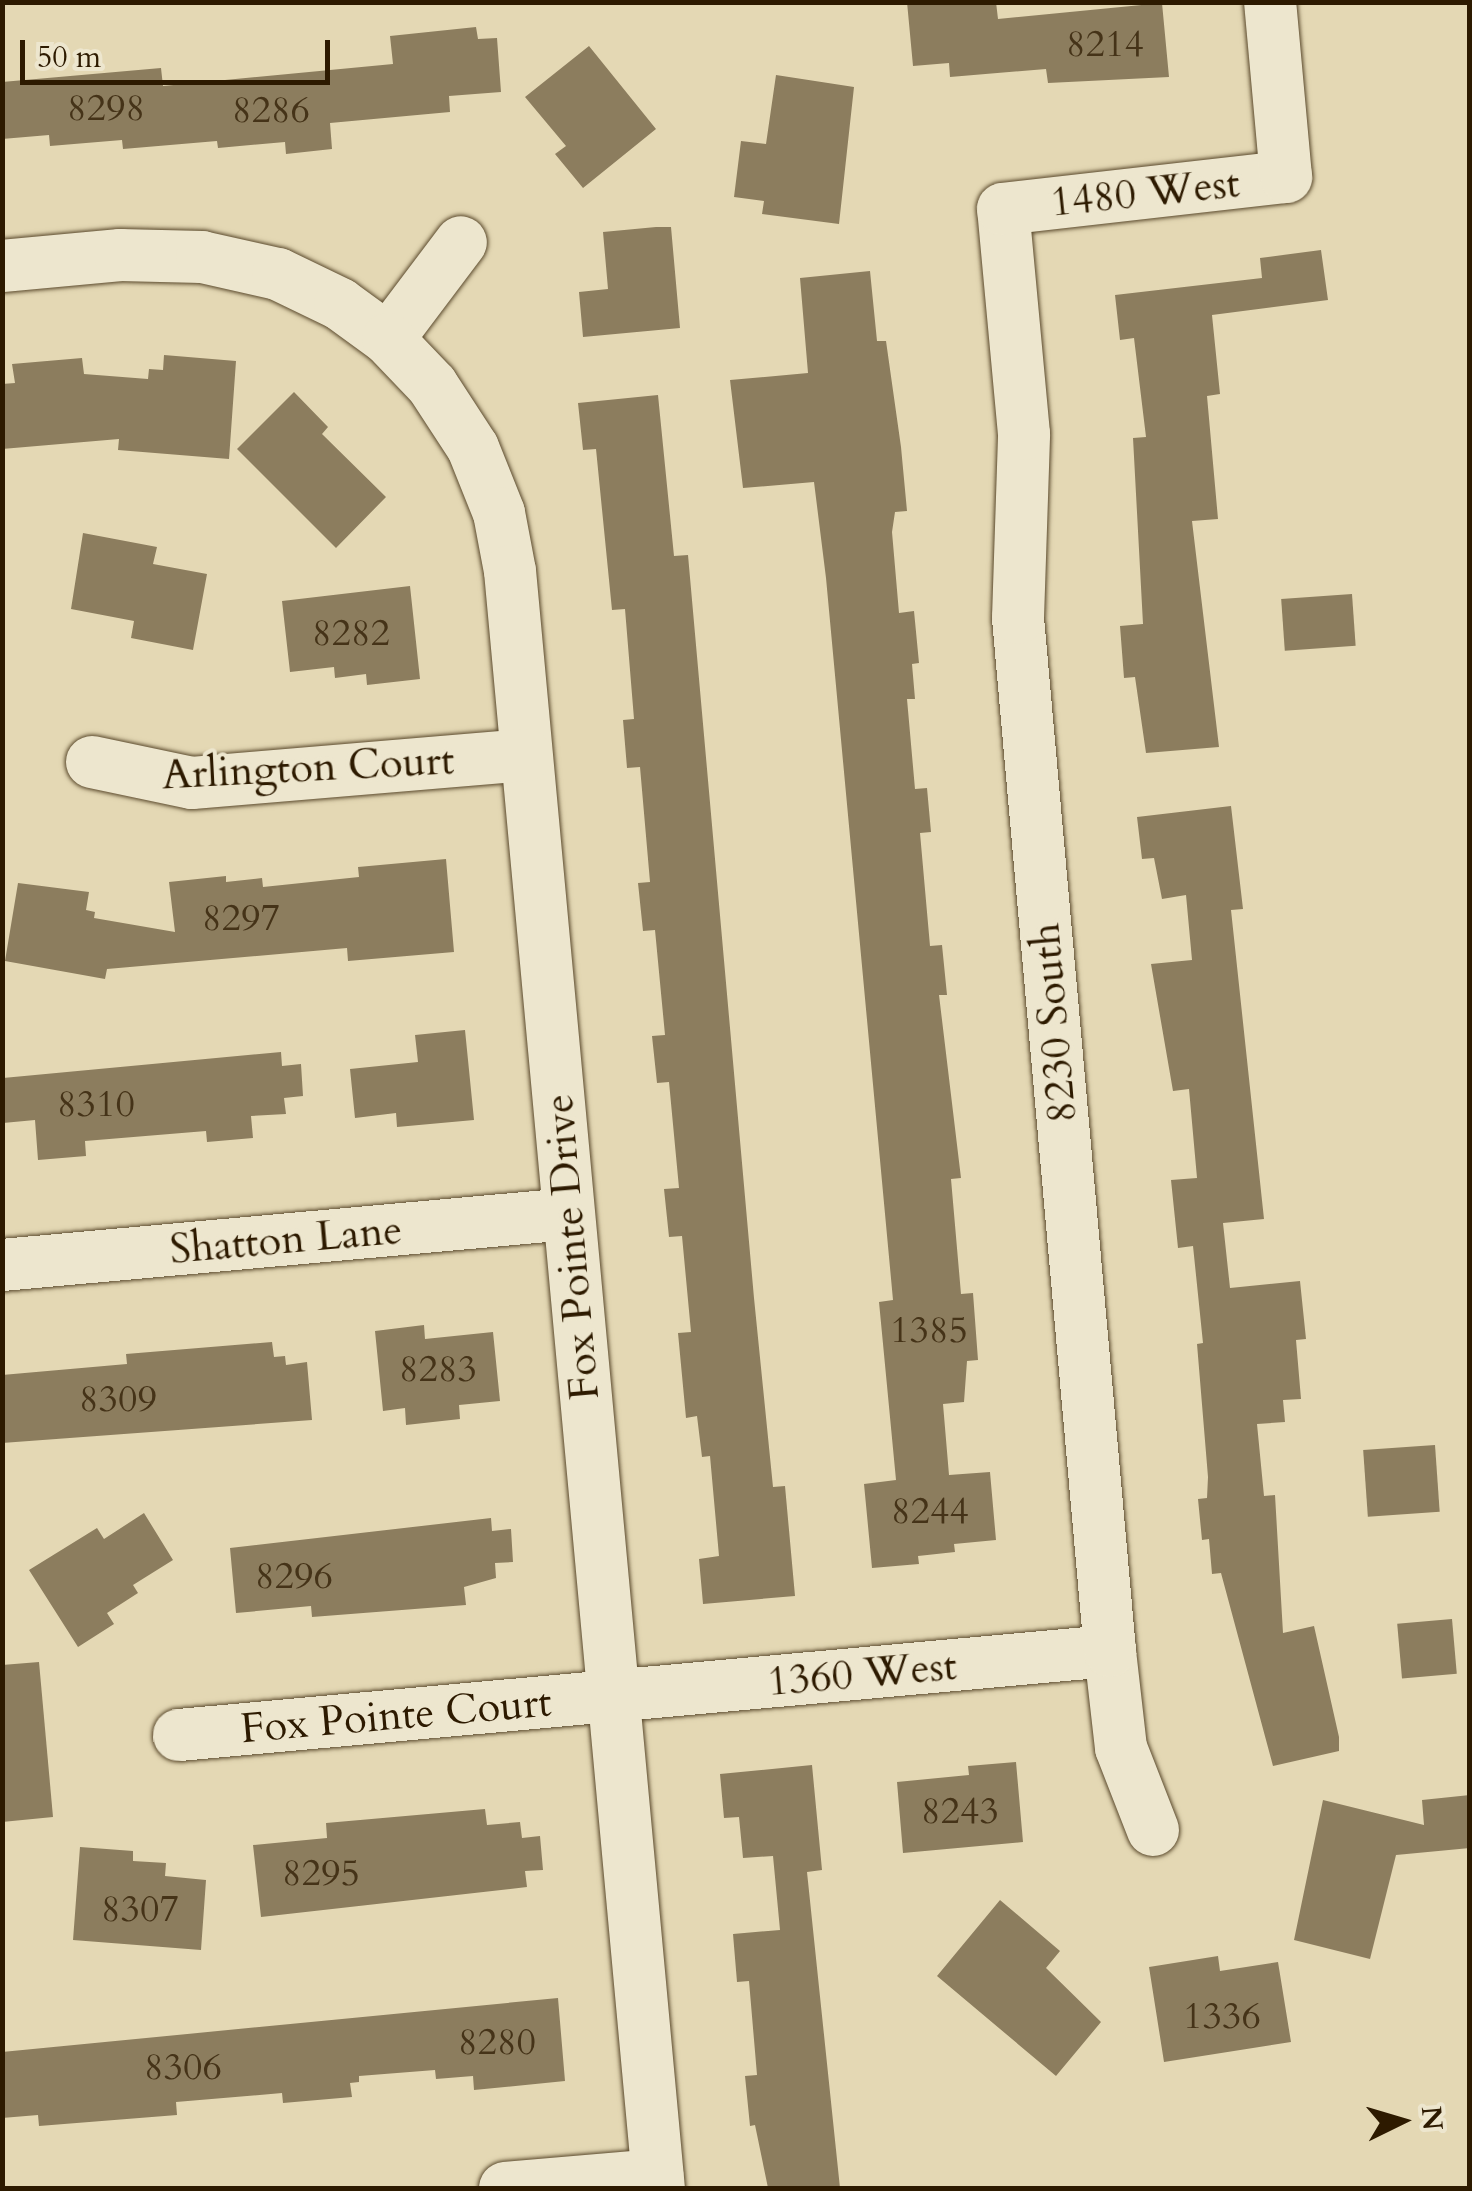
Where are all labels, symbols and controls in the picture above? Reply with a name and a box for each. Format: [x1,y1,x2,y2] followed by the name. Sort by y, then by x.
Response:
[25,20,335,82] scale bar
[1066,22,1144,68] house number: 8214
[37,37,101,78] text: 50 m
[67,86,145,132] house number: 8298
[232,88,310,134] house number: 8286
[1048,158,1242,228] street label: 1480 West
[312,611,390,657] house number: 8282
[161,735,455,801] street label: Arlington Court
[202,896,280,942] house number: 8297
[1020,921,1088,1125] street label: 8230 South
[57,1082,135,1128] house number: 8310
[534,1092,610,1402] street label: Fox Pointe Drive
[168,1205,404,1275] street label: Shatton Lane
[890,1308,968,1354] house number: 1385
[399,1347,477,1393] house number: 8283
[79,1377,157,1423] house number: 8309
[891,1489,969,1535] house number: 8244
[255,1554,333,1600] house number: 8296
[765,1641,959,1707] street label: 1360 West
[238,1677,554,1755] street label: Fox Pointe Court
[921,1789,999,1835] house number: 8243
[282,1851,360,1897] house number: 8295
[101,1887,179,1933] house number: 8307
[1183,1994,1261,2040] house number: 1336
[458,2020,536,2066] house number: 8280
[144,2045,222,2091] house number: 8306
[1352,2071,1452,2171] north arrow
[1412,2105,1452,2132] text: N

